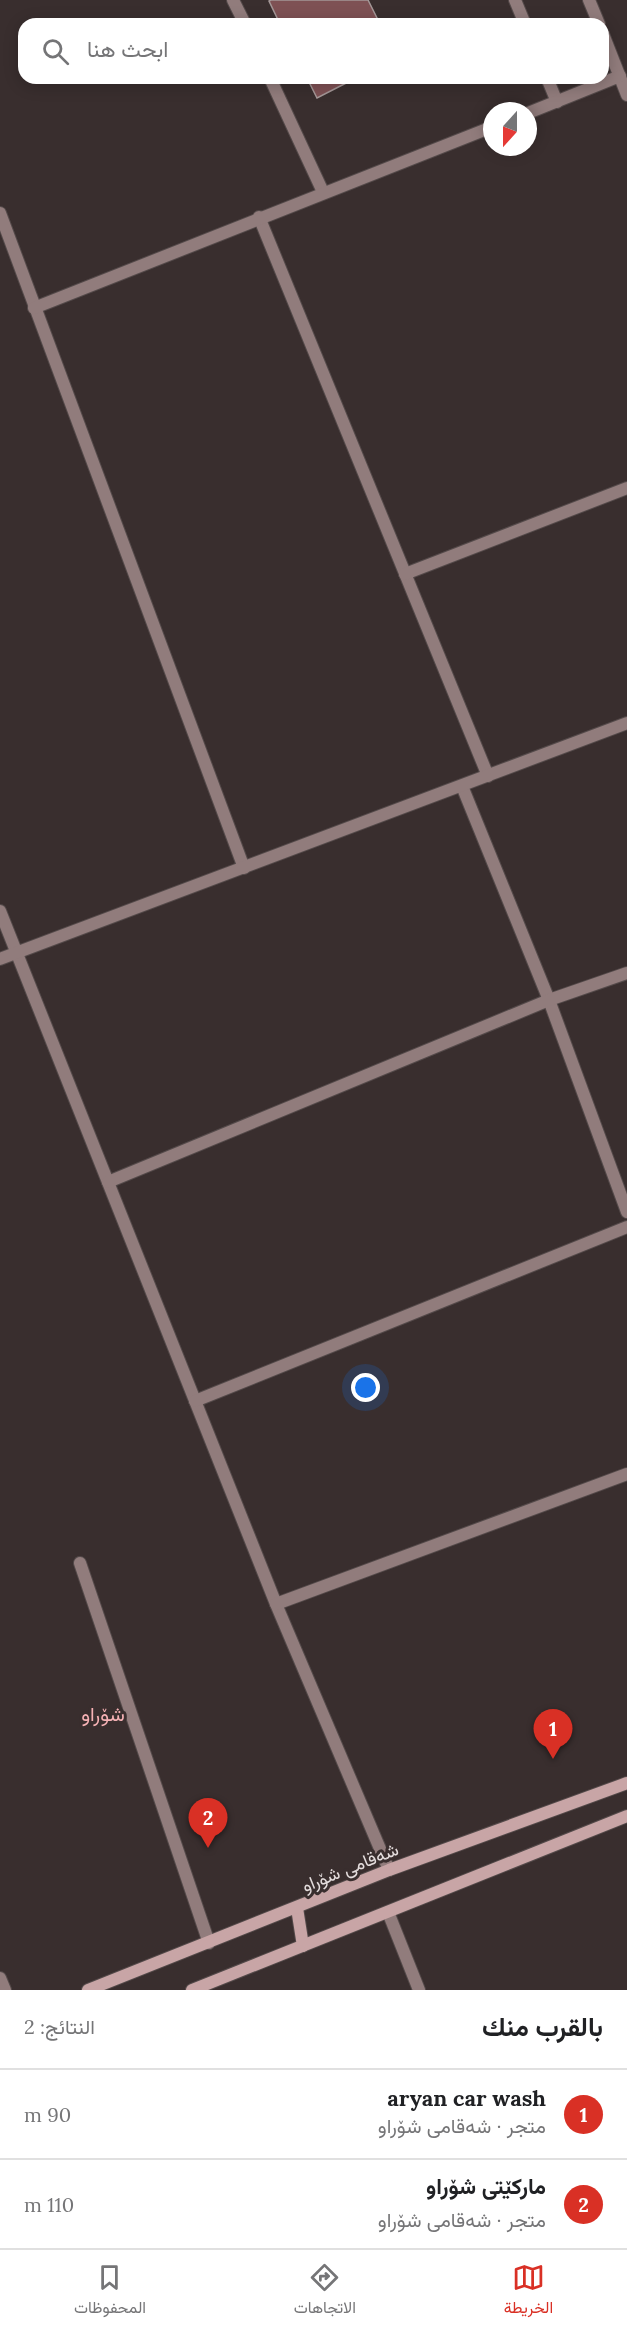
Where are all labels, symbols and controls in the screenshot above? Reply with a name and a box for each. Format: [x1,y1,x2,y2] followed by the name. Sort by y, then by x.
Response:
[18,18,609,84] search box
[39,35,72,68] icon: search
[87,35,168,63] text: ابحث هنا
[483,102,537,156] north arrow
[351,1373,380,1402] your location
[81,1701,125,1727] district label: شۆراو
[534,1710,572,1759] pin: 1
[188,1798,228,1848] pin: 2
[298,1837,402,1897] street label: شەقامی شۆراو
[482,2010,603,2043] text: بالقرب منك
[24,2014,95,2039] text: النتائج: 2
[387,2084,546,2112] text: aryan car wash
[24,2102,71,2127] text: 90 m
[579,2102,588,2127] text: 1
[378,2113,546,2138] text: متجر · شەقامی شۆراو
[426,2172,546,2200] text: مارکێتی شۆراو
[24,2192,74,2217] text: 110 m
[578,2192,589,2217] text: 2
[378,2207,546,2232] text: متجر · شەقامی شۆراو
[74,2261,146,2322] tab: المحفوظات
[294,2261,356,2322] tab: الاتجاهات
[504,2261,553,2322] tab: الخريطة

